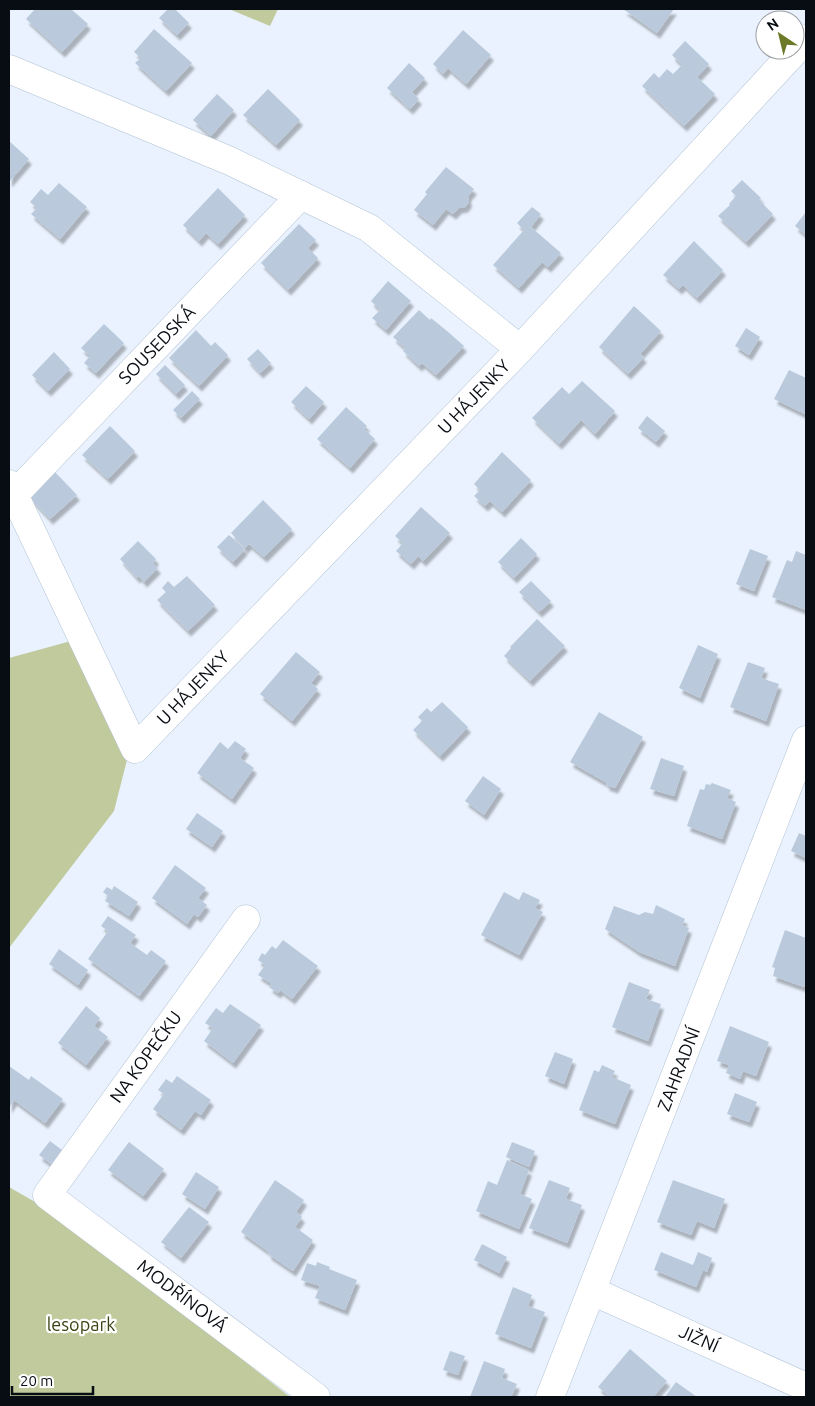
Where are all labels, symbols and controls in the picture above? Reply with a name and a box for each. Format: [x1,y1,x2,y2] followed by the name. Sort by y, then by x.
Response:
[755,10,805,60] north arrow
[764,15,781,34] text: N
[113,300,199,387] street label: SOUSEDSKÁ
[432,354,514,437] street label: U HÁJENKY
[151,645,233,728] street label: U HÁJENKY
[105,1006,185,1106] street label: NA KOPEČKU
[652,1023,703,1113] street label: ZAHRADNÍ
[134,1254,232,1336] street label: MODŘÍNOVÁ
[47,1314,115,1334] park label: lesopark
[677,1320,723,1356] street label: JIŽNÍ
[12,1364,94,1396] scale bar
[20,1372,53,1389] text: 20 m

